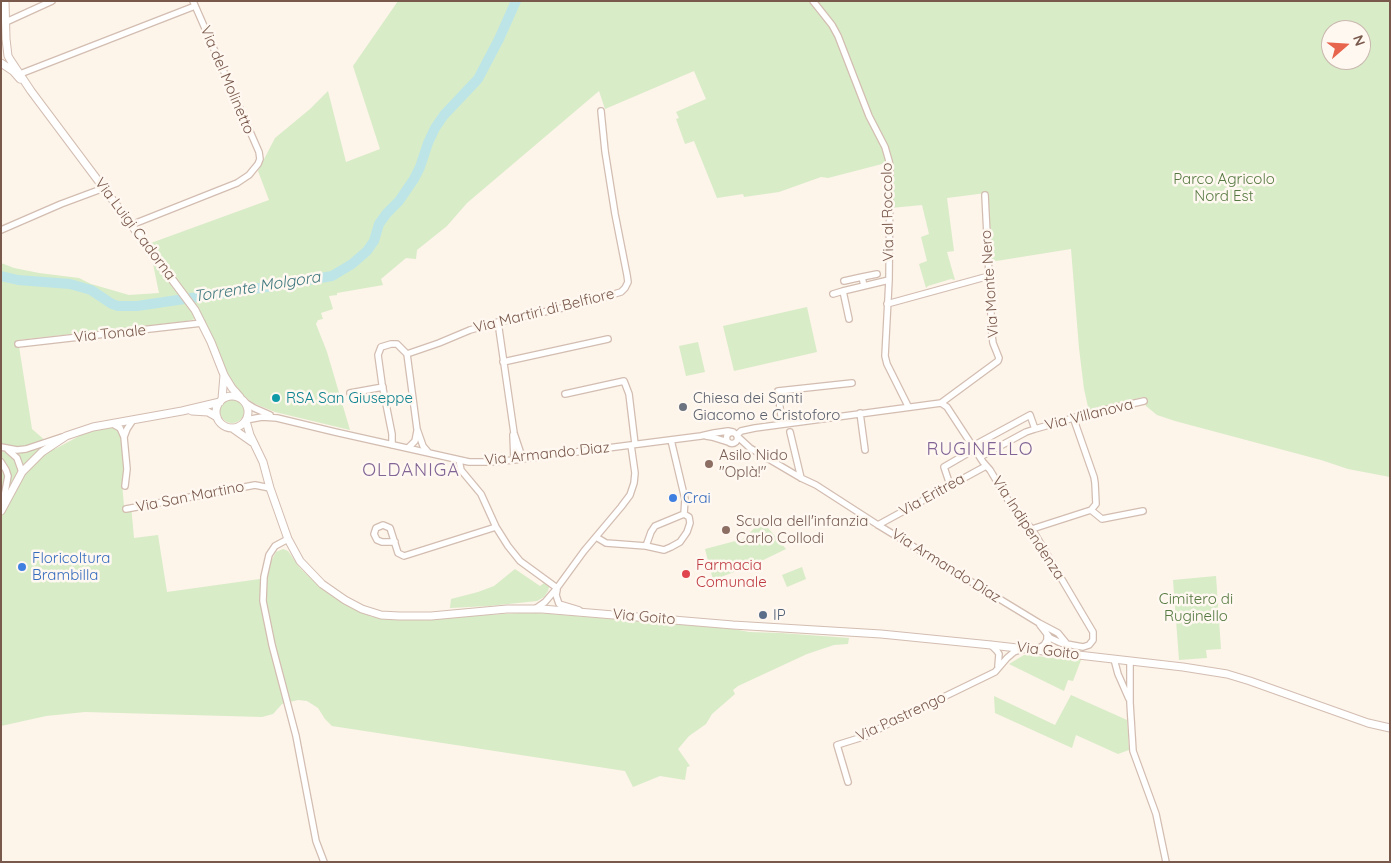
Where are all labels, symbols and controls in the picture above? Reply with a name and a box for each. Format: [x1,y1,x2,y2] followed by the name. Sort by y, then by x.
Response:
[1321,20,1371,70] north arrow
[196,23,258,137] street label: Via del Molinetto
[1349,33,1369,48] text: N
[878,162,898,262] street label: Via al Roccolo
[1173,170,1275,205] park label: Parco Agricolo Nord Est
[91,174,179,284] street label: Via Luigi Cadorna
[977,230,1003,338] street label: Via Monte Nero
[192,268,322,306] water label: Torrente Molgora
[472,285,616,337] street label: Via Martiri di Belfiore
[73,321,147,347] street label: Via Tonale
[286,389,413,407] place label: RSA San Giuseppe
[693,389,840,424] place label: Chiesa dei Santi Giacomo e Cristoforo
[270,392,282,404] marker: RSA San Giuseppe
[1043,395,1135,435] street label: Via Villanova
[677,401,689,413] marker: Chiesa dei Santi Giacomo e Cristoforo
[484,438,610,470] street label: Via Armando Diaz
[925,439,1035,461] district label: RUGINELLO
[719,446,788,481] place label: Asilo Nido "Oplà!"
[703,458,715,470] marker: Asilo Nido "Oplà!"
[361,460,461,482] district label: OLDANIGA
[896,470,968,520] street label: Via Eritrea
[988,473,1068,583] street label: Via Indipendenza
[134,478,246,516] street label: Via San Martino
[683,489,711,507] place label: Crai
[667,492,679,504] marker: Crai
[736,512,868,547] place label: Scuola dell'infanzia Carlo Collodi
[720,524,732,536] marker: Scuola dell'infanzia Carlo Collodi
[888,525,1004,607] street label: Via Armando Diaz
[32,549,110,584] place label: Floricoltura Brambilla
[696,556,767,591] place label: Farmacia Comunale
[16,561,28,573] marker: Floricoltura Brambilla
[680,568,692,580] marker: Farmacia Comunale
[1159,590,1233,625] park label: Cimitero di Ruginello
[612,605,676,629] street label: Via Goito
[773,606,786,624] place label: IP
[757,609,769,621] marker: IP
[1016,638,1080,664] street label: Via Goito
[853,688,949,746] street label: Via Pastrengo

